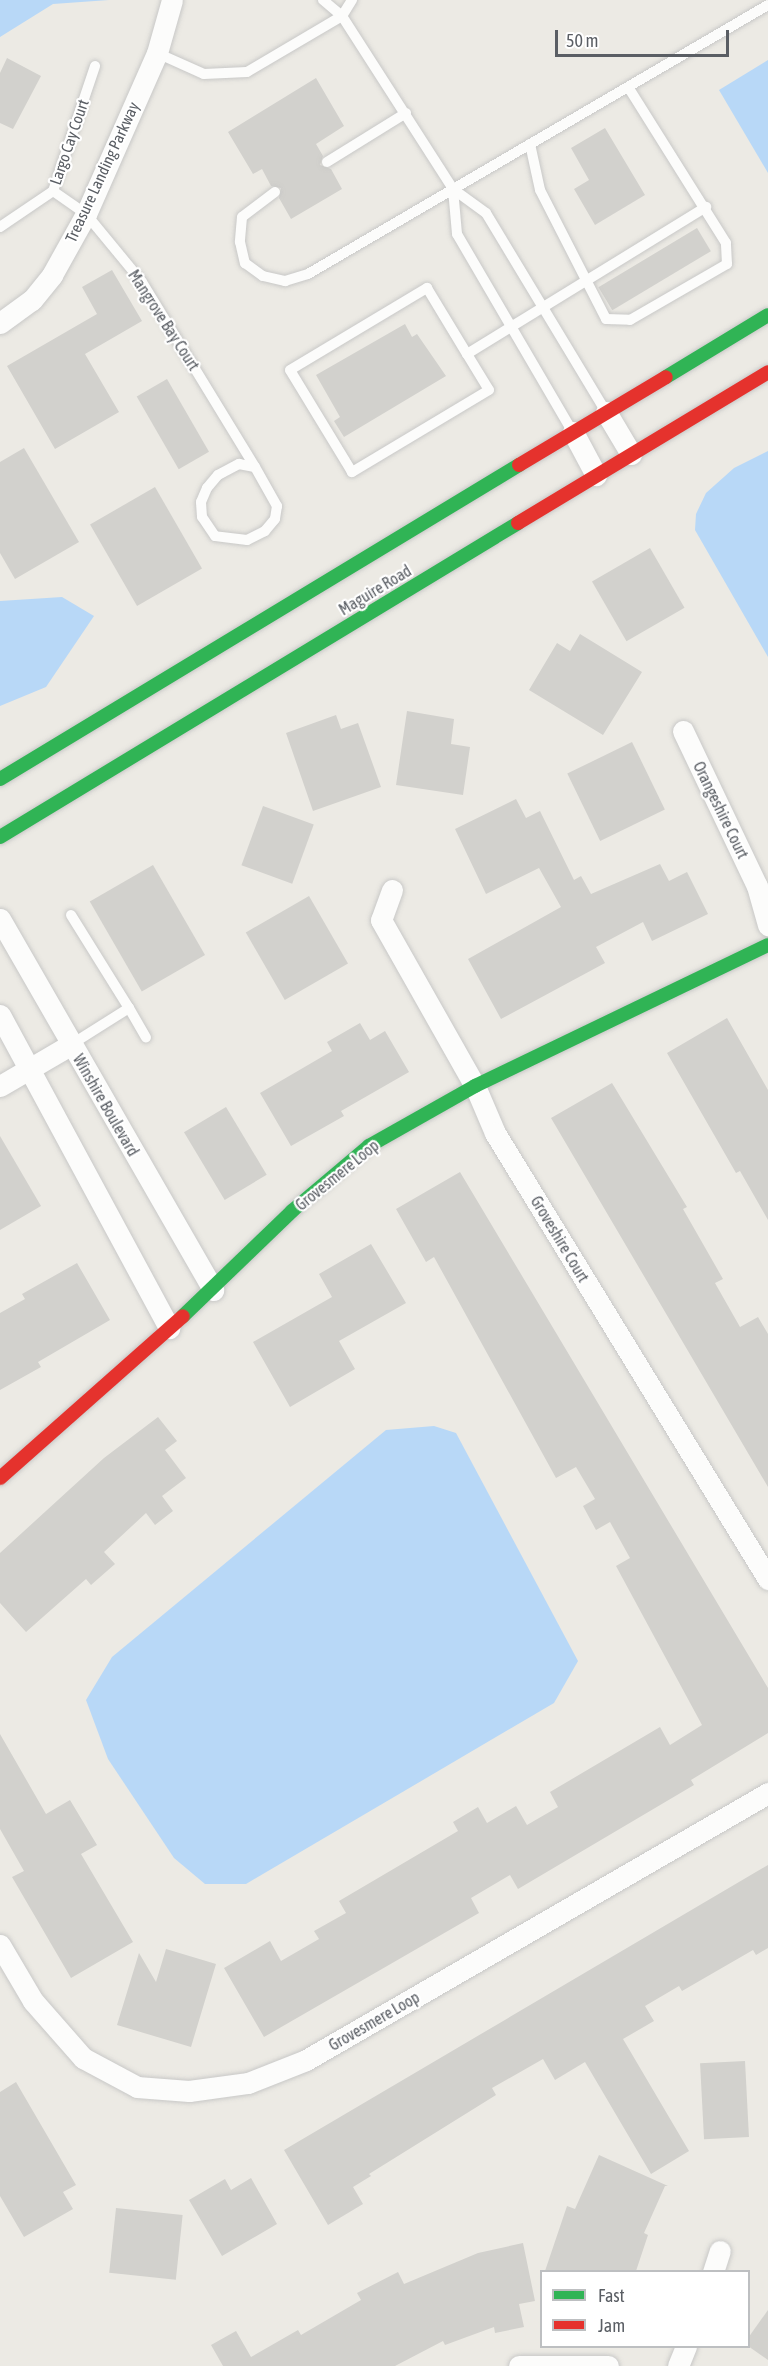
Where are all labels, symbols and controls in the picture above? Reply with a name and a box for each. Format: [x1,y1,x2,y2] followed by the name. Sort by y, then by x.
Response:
[558,18,732,56] scale bar
[566,30,598,51] text: 50 m
[45,97,93,187] street label: Largo Cay Court
[61,99,143,245] street label: Treasure Landing Parkway
[124,266,204,374] street label: Mangrove Bay Court
[335,561,415,619] street label: Maguire Road
[689,758,753,862] street label: Orangeshire Court
[69,1051,143,1159] street label: Winshire Boulevard
[291,1136,383,1214] street label: Grovesmere Loop
[527,1192,593,1286] street label: Groveshire Court
[325,1987,423,2055] street label: Grovesmere Loop
[540,2270,750,2348] legend
[598,2285,625,2306] text: Fast
[598,2315,625,2336] text: Jam

